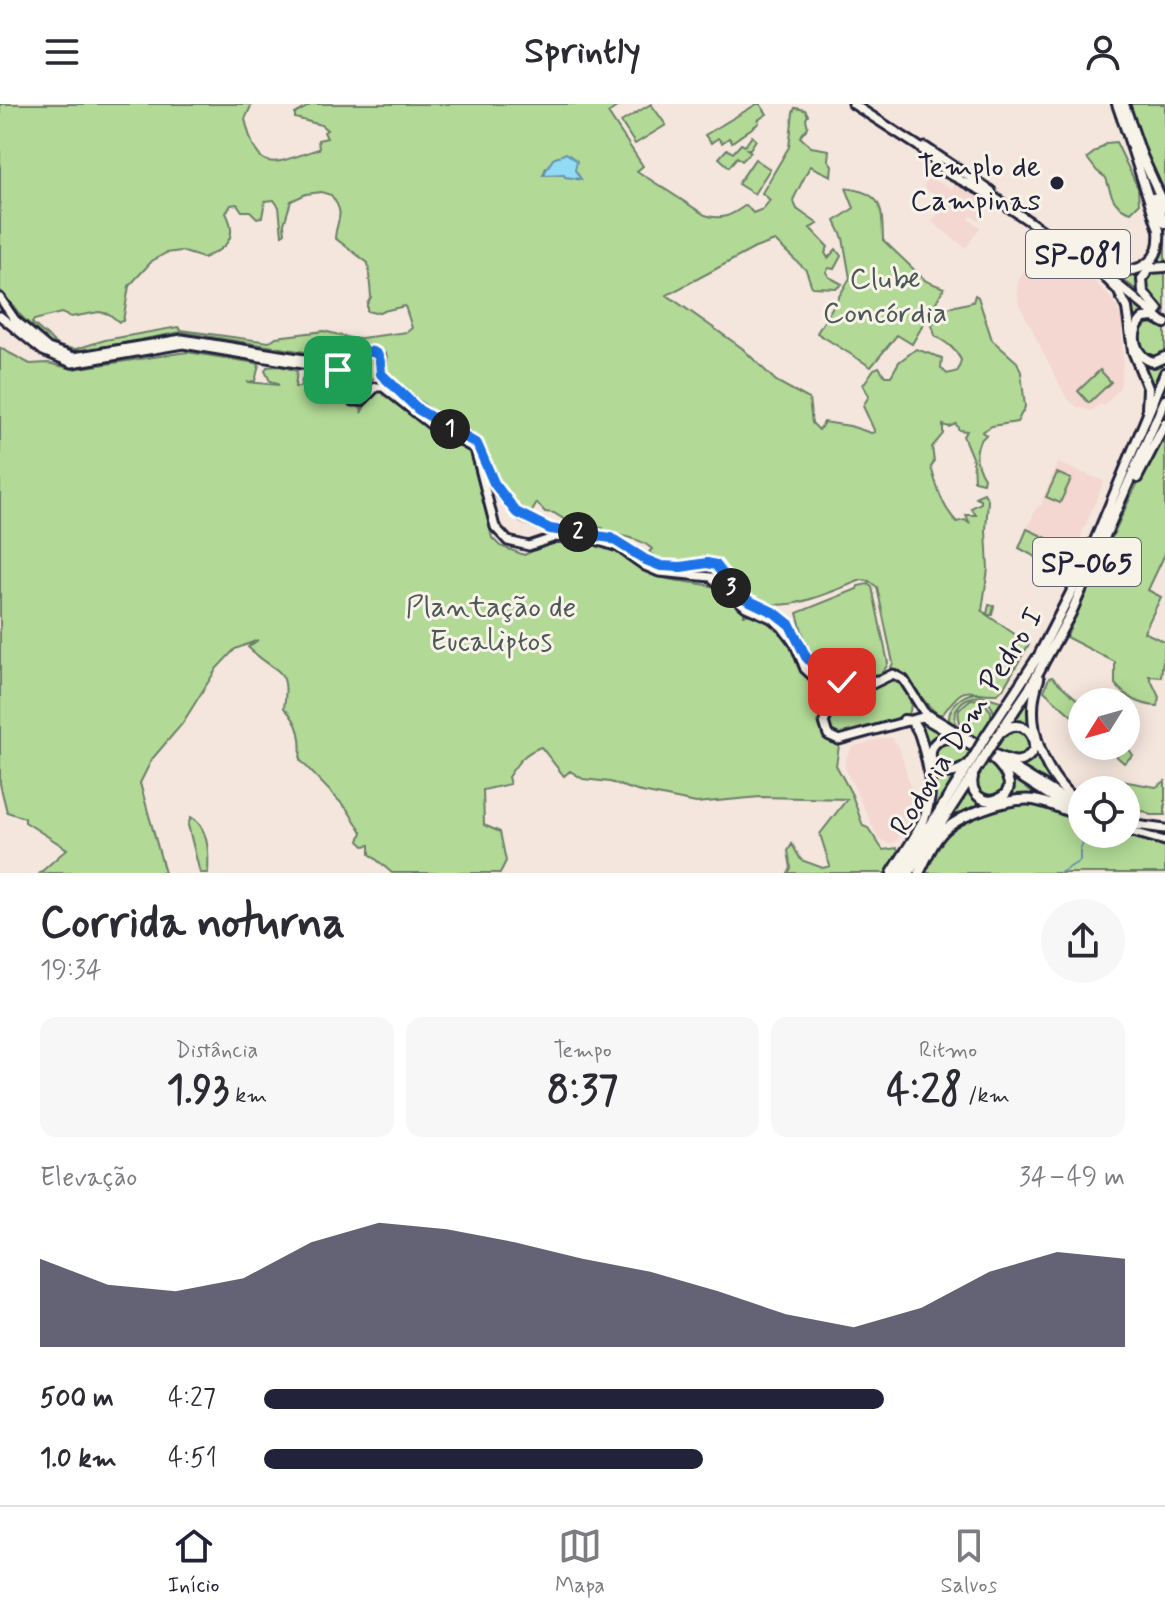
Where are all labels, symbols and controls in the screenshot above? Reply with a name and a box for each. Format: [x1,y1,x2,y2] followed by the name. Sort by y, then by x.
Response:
[524,29,641,76] text: Sprintly
[40,30,84,74] icon: menu
[1081,30,1125,74] icon: person
[910,148,1041,221] place label: Templo de Campinas
[1048,174,1066,192] marker: Templo de Campinas
[1026,230,1130,278] road number: SP-081
[823,260,947,333] park label: Clube Concórdia
[304,336,372,404] pin
[316,348,360,392] icon: arrive
[430,409,470,449] pin: 1
[445,415,455,443] text: 1
[558,512,598,552] pin: 2
[573,518,583,546] text: 2
[1033,538,1141,586] road number: SP-065
[711,568,751,608] pin: 3
[726,574,736,602] text: 3
[406,588,576,661] park label: Plantação de Eucaliptos
[881,600,1053,843] street label: Rodovia Dom Pedro I
[808,648,876,716] pin
[820,660,864,704] icon: check
[1068,688,1140,760] north arrow
[1068,688,1140,848] map controls
[1068,776,1140,848] button: locate
[40,895,345,953] text: Corrida noturna
[1041,899,1125,983] button: share
[40,954,102,988] text: 19:34
[176,1037,258,1065] text: Distância
[553,1037,612,1065] text: Tempo
[919,1037,977,1065] text: Ritmo
[166,1065,229,1117] text: 1.93
[547,1065,618,1117] text: 8:37
[887,1065,962,1117] text: 4:28
[229,1082,267,1110] text: km
[962,1082,1010,1110] text: /km
[40,1161,137,1195] text: Elevação
[1019,1161,1125,1195] text: 34–49 m
[40,1382,114,1416] text: 500 m
[168,1382,216,1416] text: 4:27
[40,1442,117,1476] text: 1.0 km
[168,1442,217,1476] text: 4:51
[168,1524,219,1600] tab: Início
[555,1524,605,1600] tab: Mapa
[941,1524,997,1600] tab: Salvos

